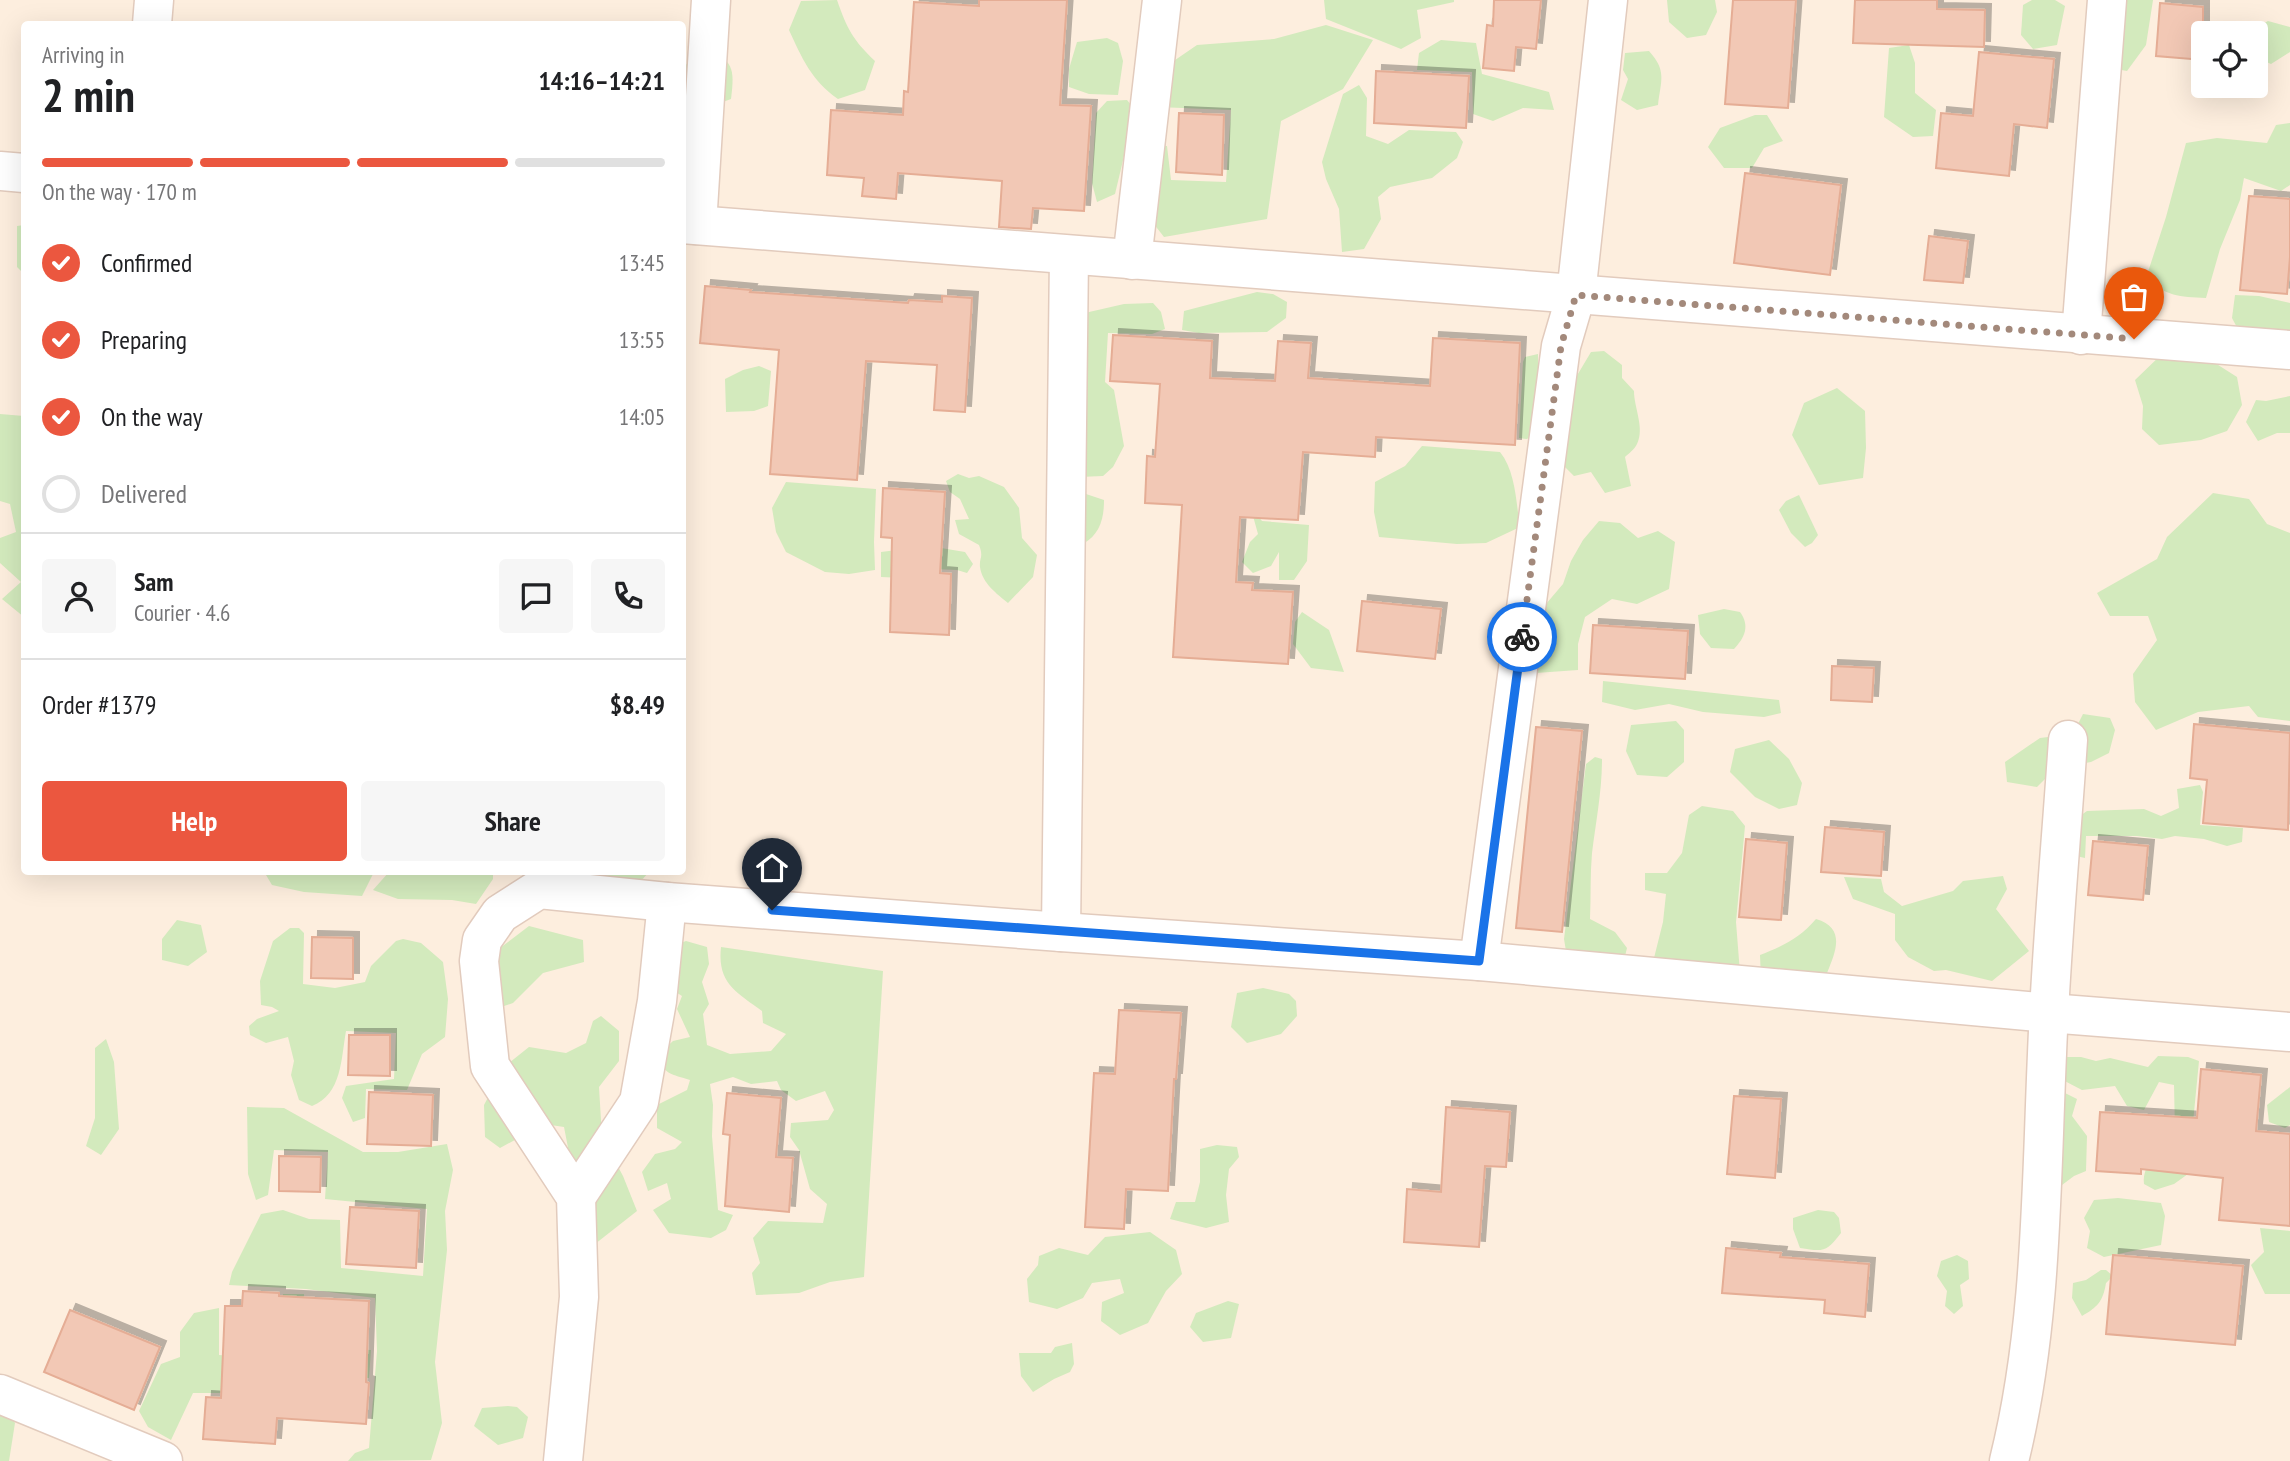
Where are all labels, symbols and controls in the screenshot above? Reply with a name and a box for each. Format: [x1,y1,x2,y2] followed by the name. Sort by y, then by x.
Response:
[2191,21,2268,98] map controls
[2191,21,2268,98] button: locate
[42,40,124,69] text: Arriving in
[538,64,665,97] text: 14:16–14:21
[42,65,135,125] text: 2 min
[42,177,197,206] text: On the way · 170 m
[42,244,80,282] icon: check
[101,246,192,279] text: Confirmed
[619,248,665,277] text: 13:45
[2104,267,2164,339] pin
[2115,278,2153,316] icon: bag
[42,321,80,359] icon: check
[101,323,187,356] text: Preparing
[619,325,665,354] text: 13:55
[42,398,80,436] icon: check
[101,400,203,433] text: On the way
[619,402,665,431] text: 14:05
[101,477,187,510] text: Delivered
[42,559,116,633] button: person
[499,559,573,633] button: chat
[591,559,665,633] button: phone
[134,565,173,598] text: Sam
[134,598,230,627] text: Courier · 4.6
[1487,602,1557,672] courier
[1503,618,1541,656] icon: bike
[42,688,157,721] text: Order #1379
[610,688,665,721] text: $8.49
[42,781,347,861] button: Help
[361,781,665,861] button: Share
[742,838,802,910] pin
[753,849,791,887] icon: home

